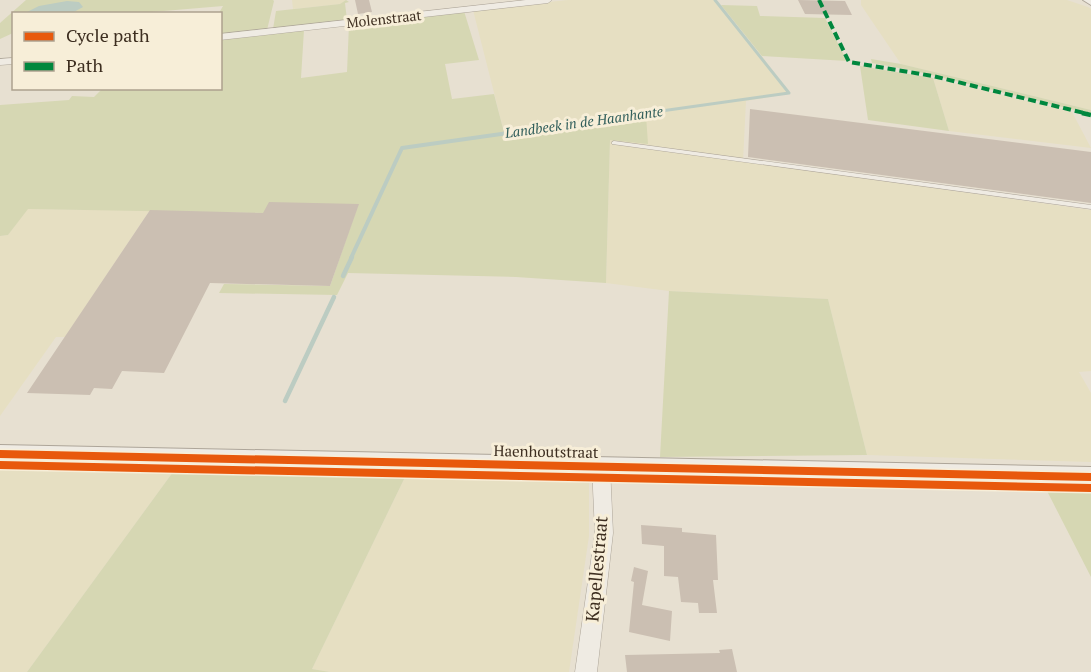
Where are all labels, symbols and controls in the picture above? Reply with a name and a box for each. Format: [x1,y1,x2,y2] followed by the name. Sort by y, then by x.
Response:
[345,5,423,32] street label: Molenstraat
[12,12,222,90] legend
[66,23,150,47] text: Cycle path
[66,53,103,77] text: Path
[503,101,665,142] water label: Landbeek in de Haanhante
[493,440,599,462] street label: Haenhoutstraat
[579,515,613,623] street label: Kapellestraat

